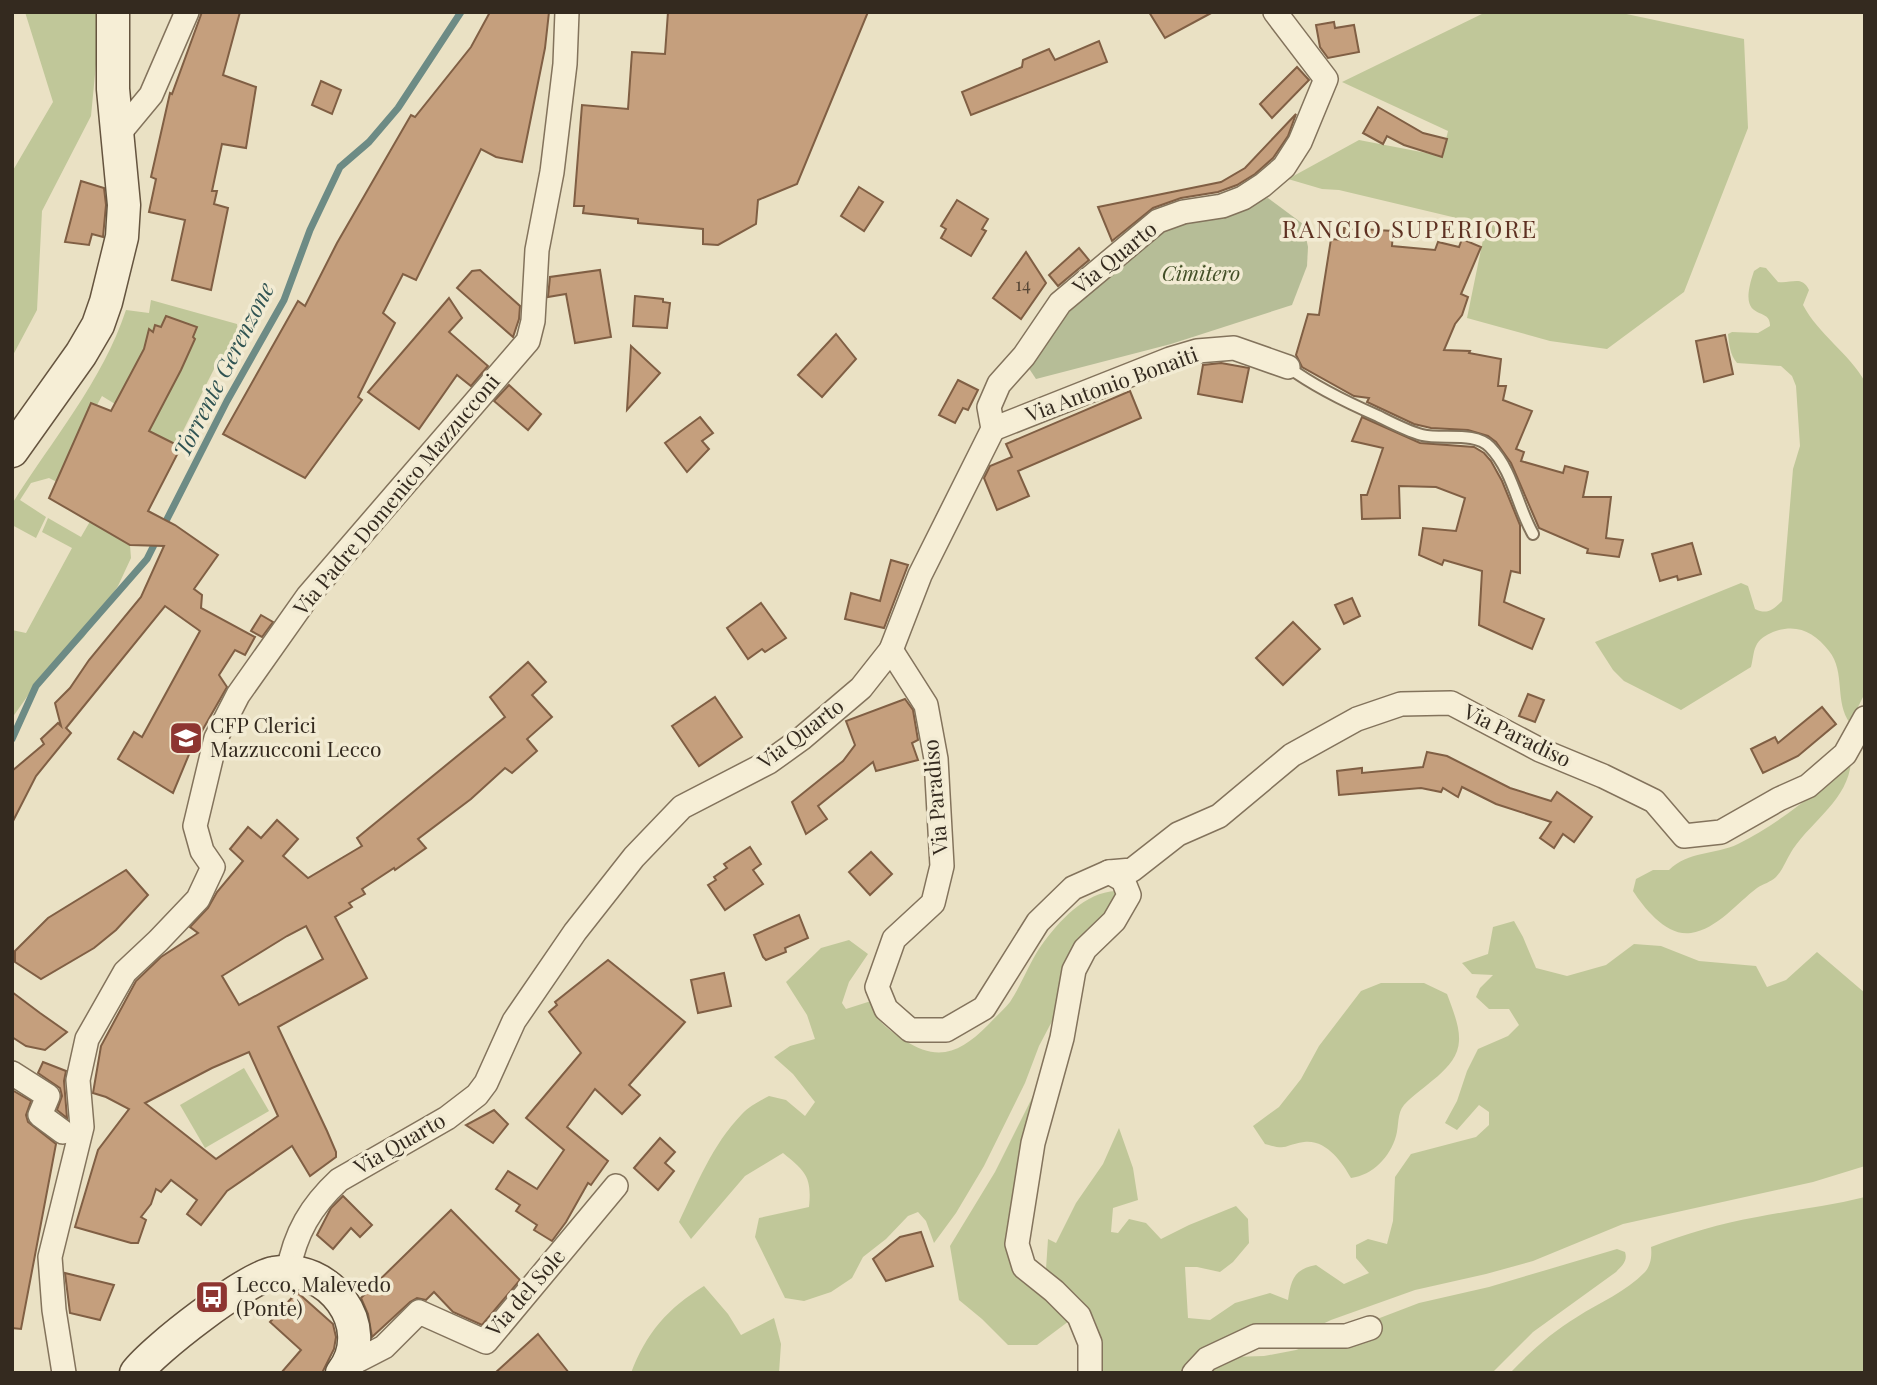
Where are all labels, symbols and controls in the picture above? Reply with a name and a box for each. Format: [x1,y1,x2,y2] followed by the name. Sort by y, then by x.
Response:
[1282,212,1538,244] district label: RANCIO SUPERIORE
[1065,214,1162,300] street label: Via Quarto
[1162,258,1240,286] park label: Cimitero
[1015,272,1031,296] house number: 14
[165,276,280,462] water label: Torrente Gerenzone
[1021,339,1201,428] street label: Via Antonio Bonaiti
[285,367,505,621] street label: Via Padre Domenico Mazzucconi
[750,691,848,775] street label: Via Quarto
[1459,696,1576,772] street label: Via Paradiso
[210,710,382,762] place label: CFP Clerici Mazzucconi Lecco
[167,719,205,757] school or university icon: CFP Clerici Mazzucconi Lecco
[915,738,953,857] street label: Via Paradiso
[348,1105,450,1180] street label: Via Quarto
[478,1242,570,1342] street label: Via del Sole
[236,1269,391,1321] place label: Lecco, Malevedo (Ponte)
[193,1278,231,1316] bus stop icon: Lecco, Malevedo (Ponte)

